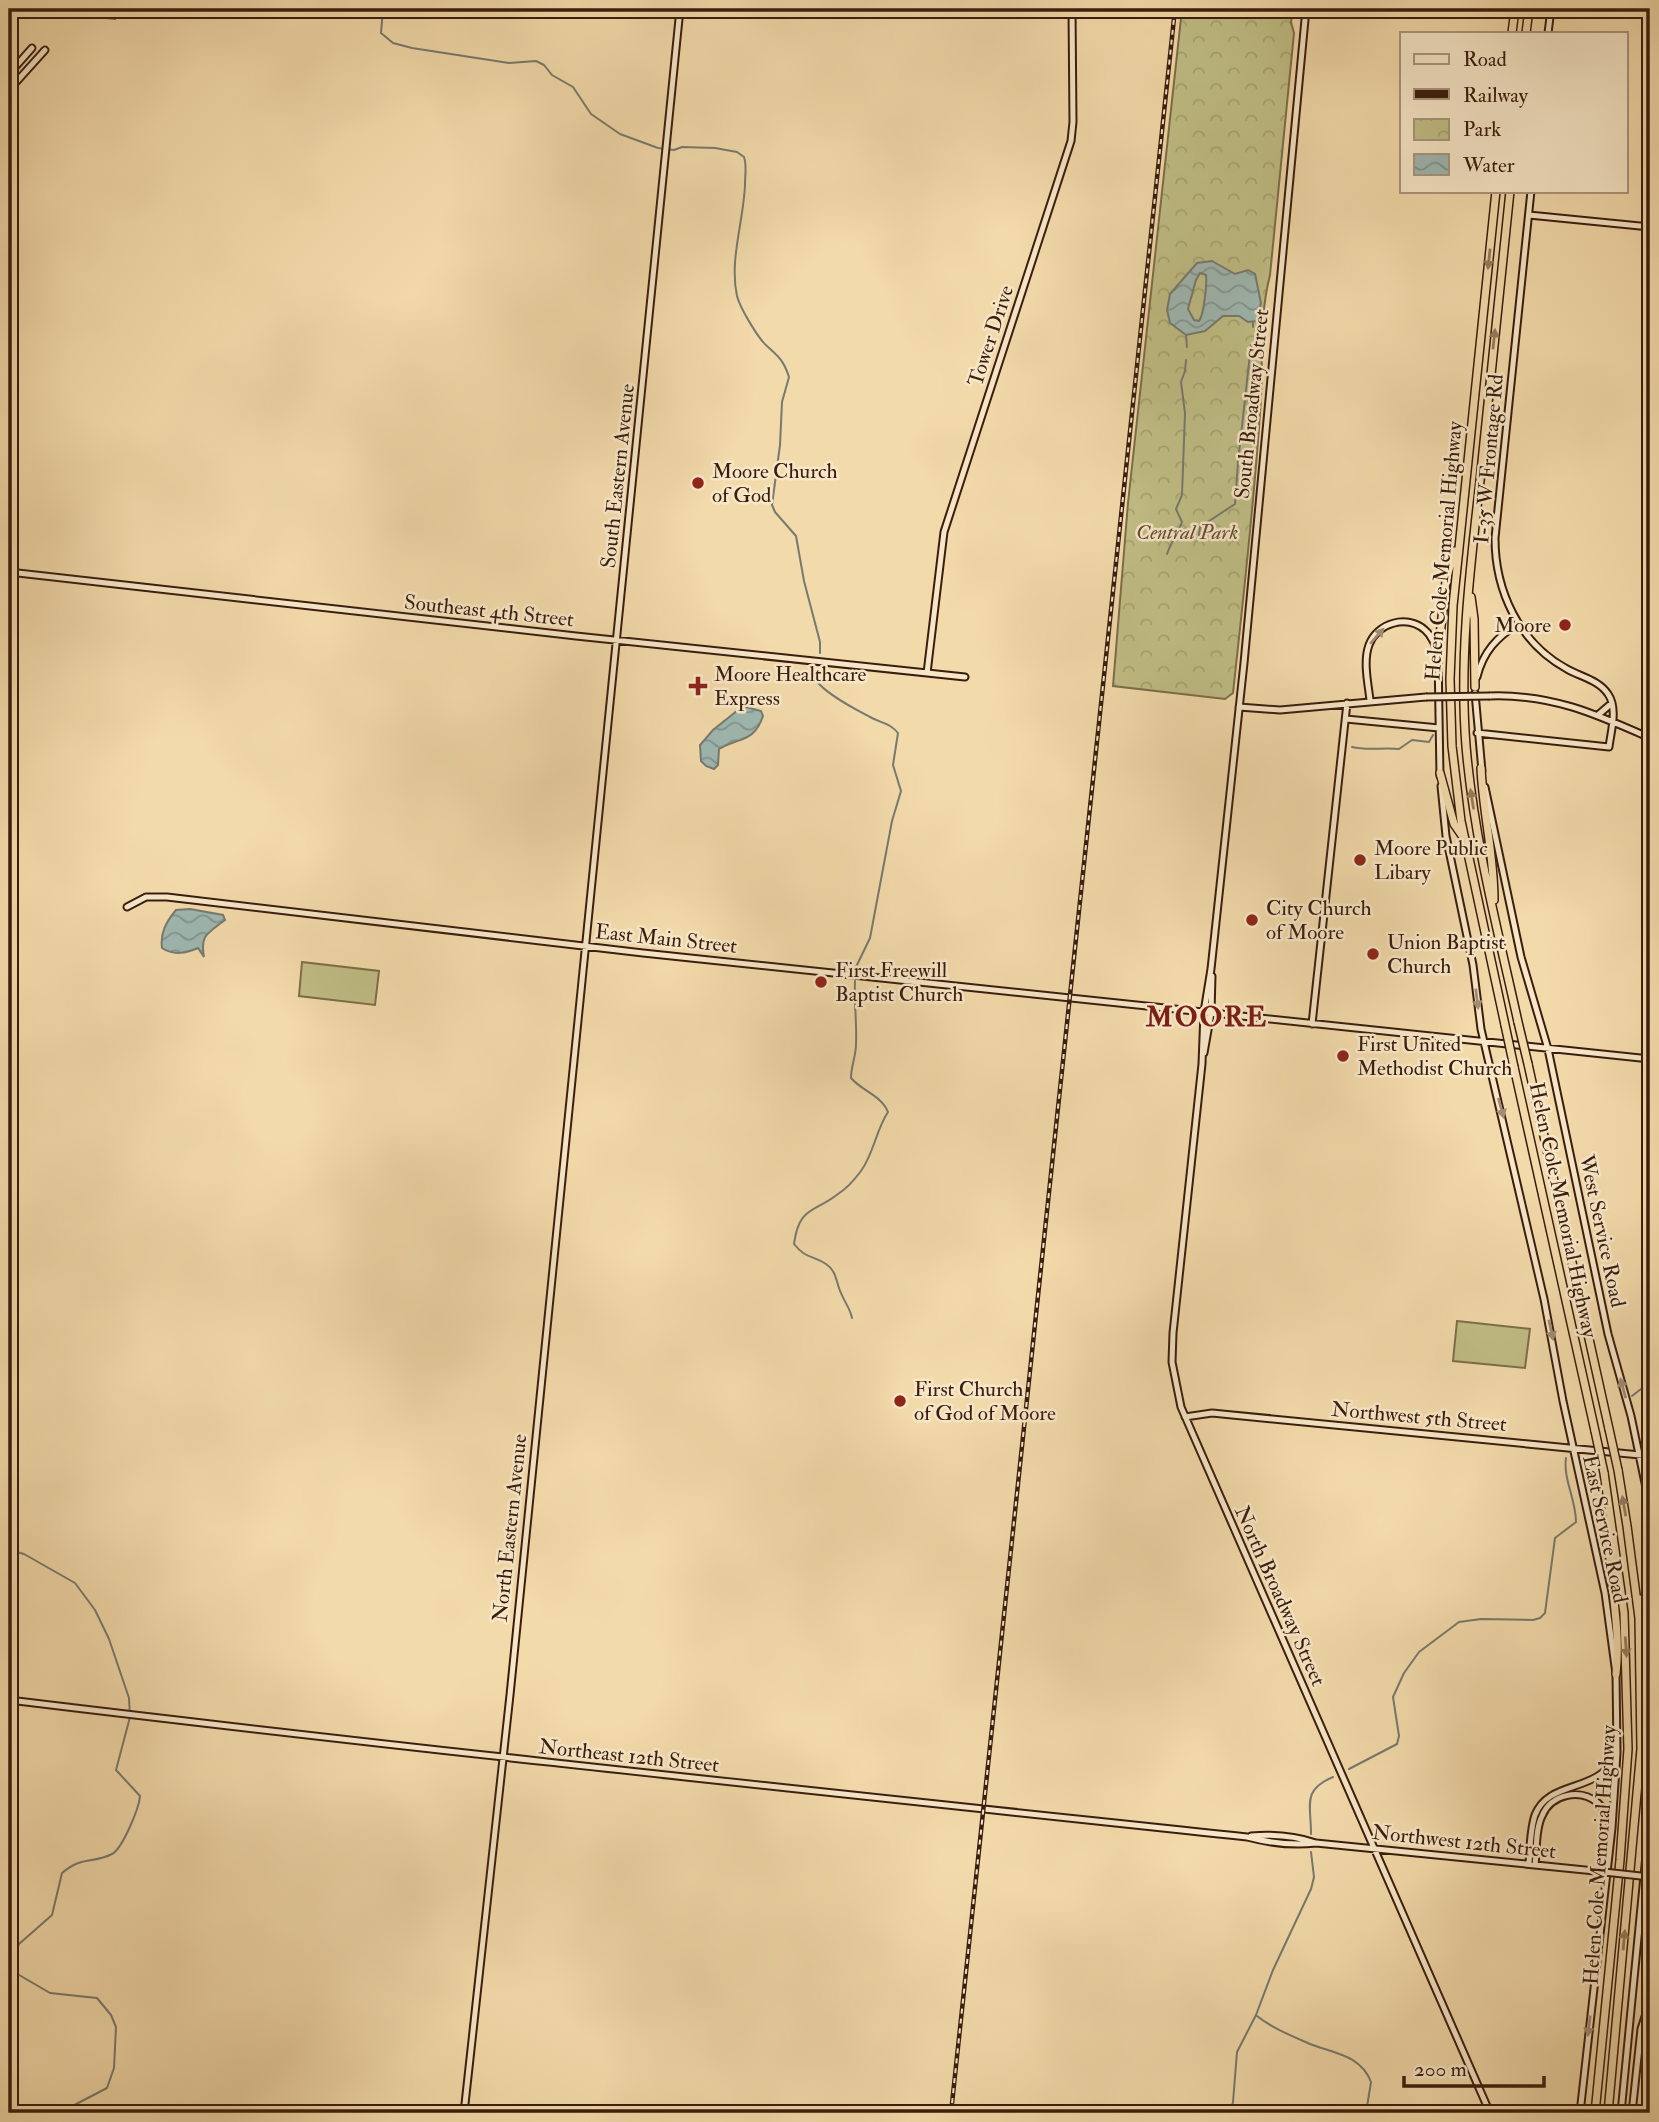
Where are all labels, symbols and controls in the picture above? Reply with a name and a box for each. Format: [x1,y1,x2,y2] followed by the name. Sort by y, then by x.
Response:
[1400,32,1628,192] legend
[1463,46,1508,73] text: Road
[1463,82,1529,109] text: Railway
[1463,116,1501,143] text: Park
[1462,152,1515,179] text: Water
[1483,248,1494,270] one-way arrow
[962,282,1020,390] street label: Tower Drive
[1229,308,1275,500] street label: South Broadway Street
[1489,328,1500,350] one-way arrow
[1468,372,1510,545] street label: I-35 W Frontage Rd
[595,382,641,570] street label: South Eastern Avenue
[1419,419,1469,682] street label: Helen Cole Memorial Highway
[712,458,837,509] place label: Moore Church of God
[690,475,706,491] marker: Moore Church of God
[1136,519,1238,546] park label: Central Park
[403,589,575,633] street label: Southeast 4th Street
[1494,612,1551,639] place label: Moore
[1557,617,1573,633] marker: Moore
[1369,627,1385,645] one-way arrow
[714,661,866,712] place label: Moore Healthcare Express
[688,676,708,696] marker: Moore Healthcare Express
[1466,788,1477,810] one-way arrow
[1374,835,1488,886] place label: Moore Public Libary
[1352,852,1368,868] marker: Moore Public Libary
[1266,895,1371,946] place label: City Church of Moore
[1244,912,1260,928] marker: City Church of Moore
[594,918,738,960] street label: East Main Street
[1387,929,1505,980] place label: Union Baptist Church
[1365,946,1381,962] marker: Union Baptist Church
[835,957,963,1008] place label: First Freewill Baptist Church
[813,974,829,990] marker: First Freewill Baptist Church
[1471,988,1482,1010] one-way arrow
[1145,1000,1268,1035] district label: MOORE
[1357,1031,1512,1082] place label: First United Methodist Church
[1335,1048,1351,1064] marker: First United Methodist Church
[1523,1080,1603,1341] street label: Helen Cole Memorial Highway
[1496,1097,1507,1119] one-way arrow
[1572,1151,1631,1310] street label: West Service Road
[1545,1319,1556,1341] one-way arrow
[914,1376,1056,1427] place label: First Church of God of Moore
[1618,1378,1628,1399] one-way arrow
[892,1393,908,1409] marker: First Church of God of Moore
[1330,1396,1508,1438] street label: Northwest 5th Street
[487,1432,533,1623] street label: North Eastern Avenue
[1576,1452,1634,1606] street label: East Service Road
[1618,1495,1629,1517] one-way arrow
[1228,1502,1332,1690] street label: North Broadway Street
[1621,1636,1632,1658] one-way arrow
[1577,1723,1623,1986] street label: Helen Cole Memorial Highway
[538,1733,721,1779] street label: Northeast 12th Street
[1371,1819,1557,1865] street label: Northwest 12th Street
[1619,1929,1630,1951] one-way arrow
[1583,2015,1594,2037] one-way arrow
[1404,2045,1544,2089] scale bar
[1414,2056,1467,2083] text: 200 m

